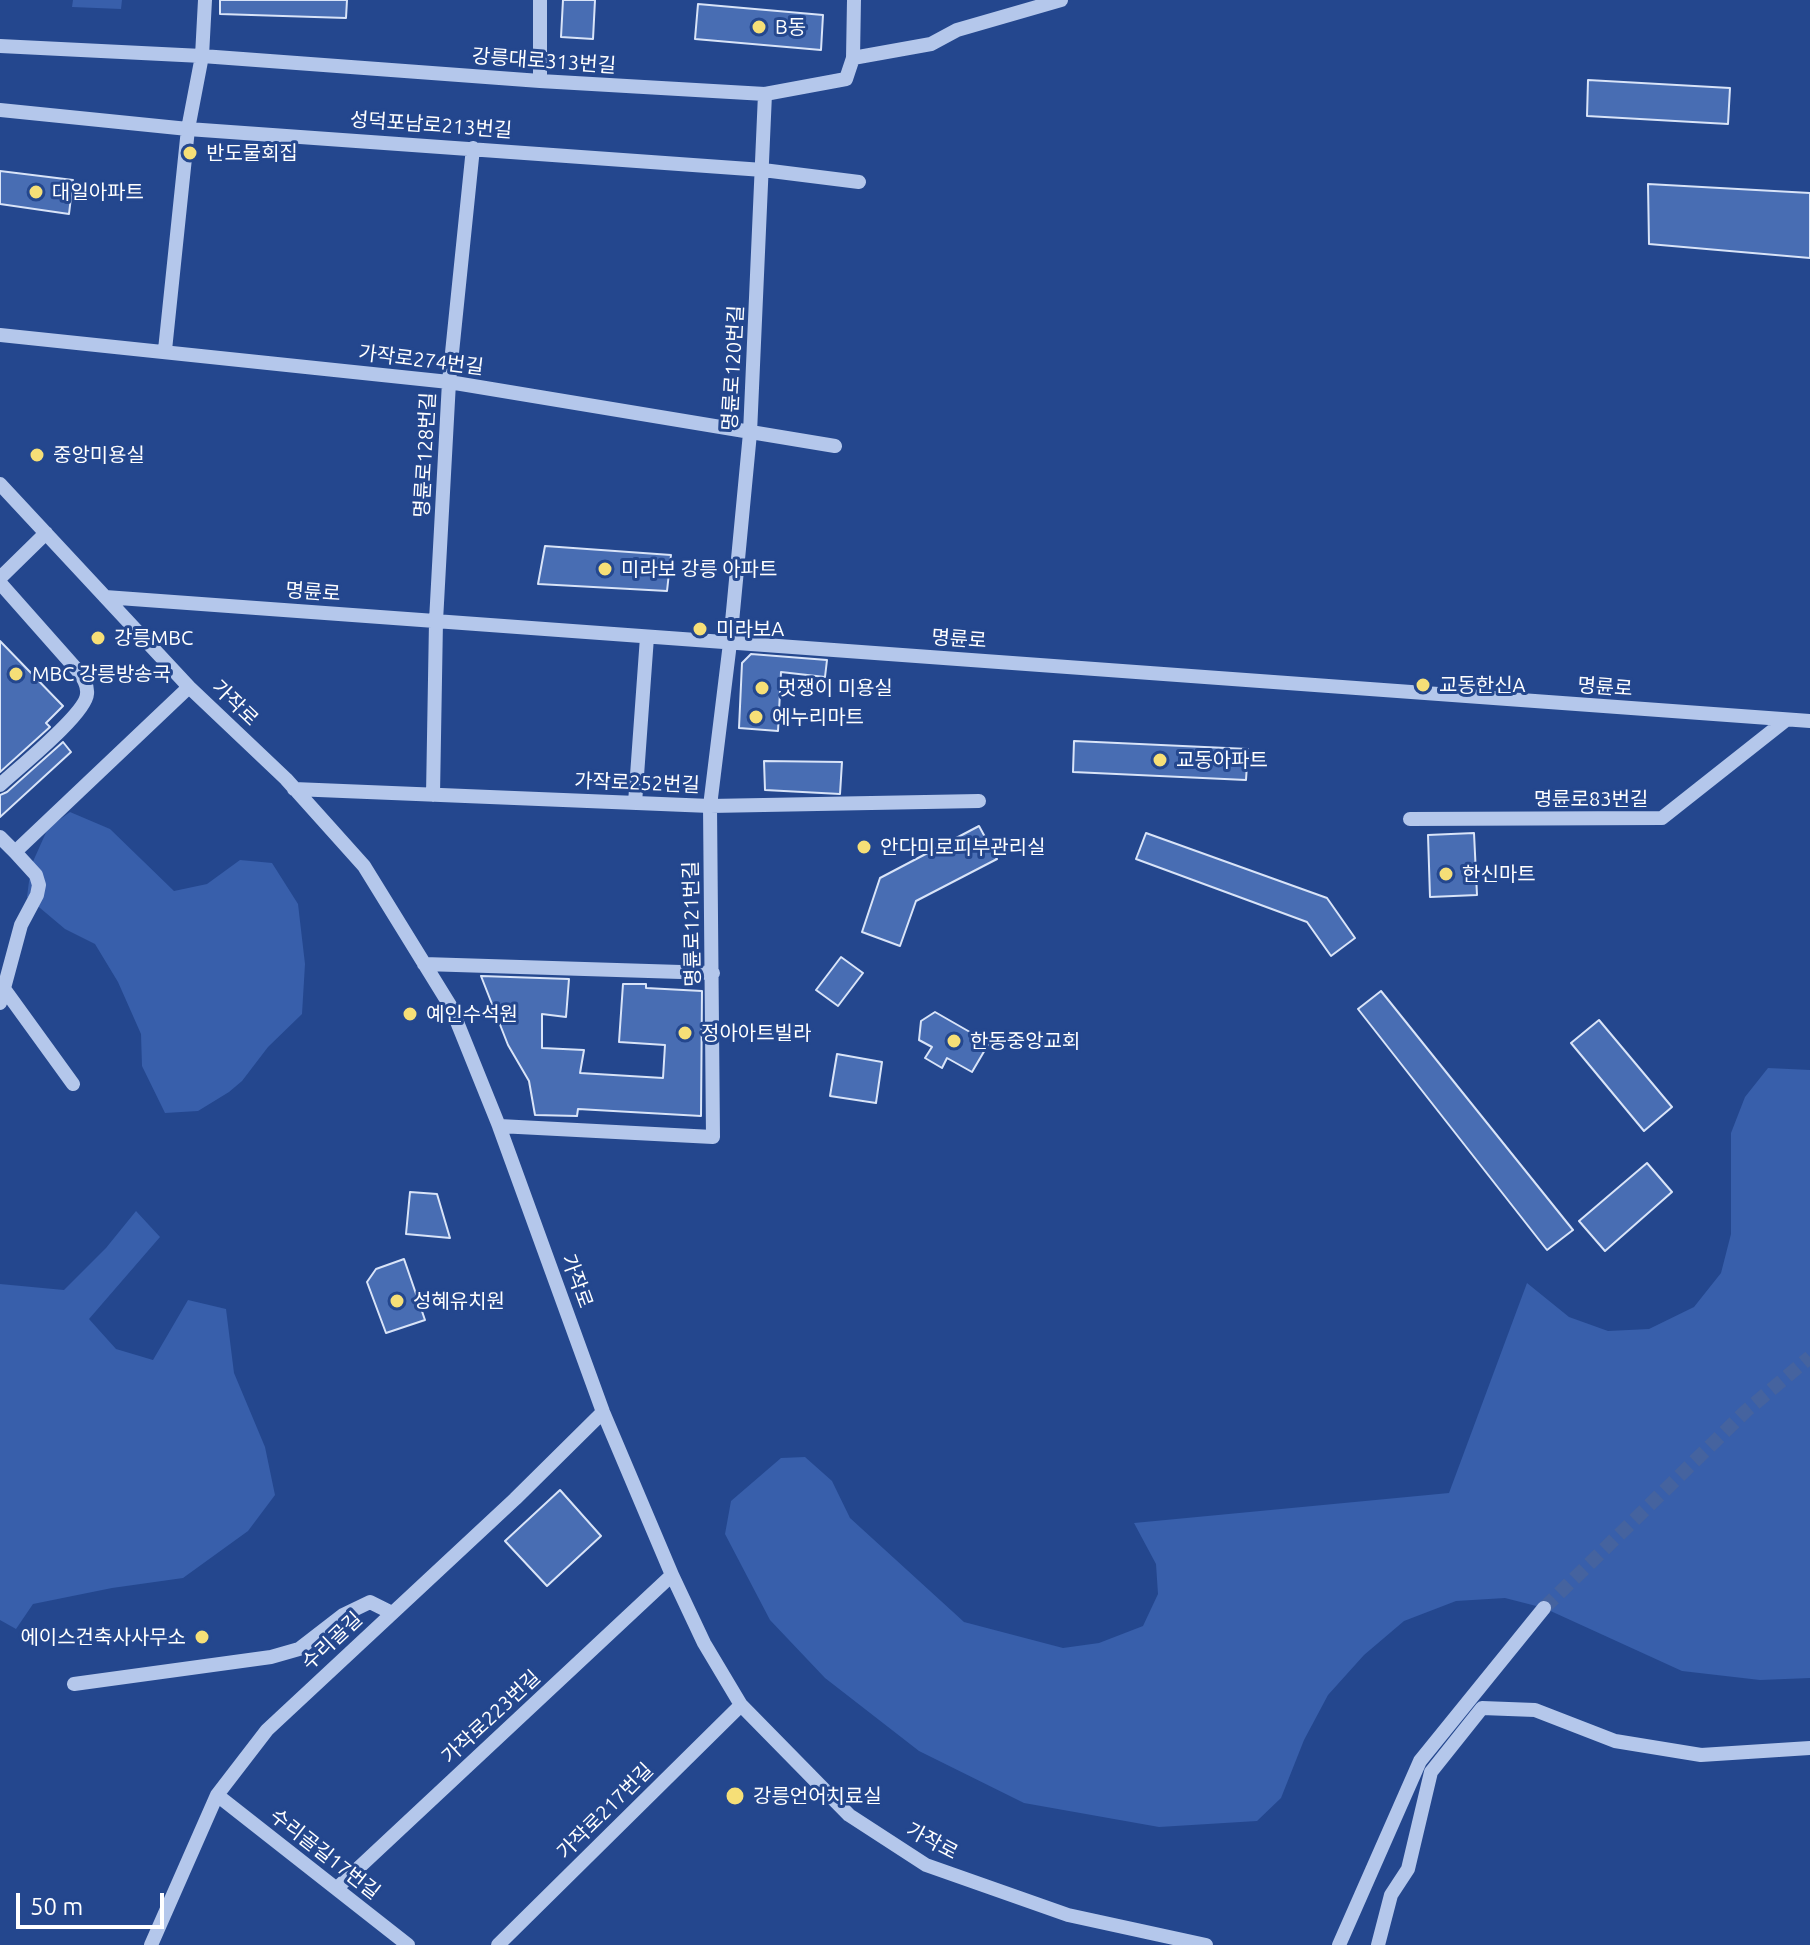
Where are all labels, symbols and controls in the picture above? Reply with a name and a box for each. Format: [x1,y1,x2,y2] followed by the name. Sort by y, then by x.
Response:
[775,15,806,39] place label: B동
[750,18,768,36] marker: B동
[471,44,617,78] street label: 강릉대로313번길
[349,107,513,143] street label: 성덕포남로213번길
[206,141,298,165] place label: 반도물회집
[181,144,199,162] marker: 반도물회집
[52,180,144,204] place label: 대일아파트
[27,183,45,201] marker: 대일아파트
[718,305,748,431] street label: 명륜로120번길
[357,340,485,380] street label: 가작로274번길
[410,392,440,518] street label: 명륜로128번길
[53,443,145,467] place label: 중앙미용실
[28,446,46,464] marker: 중앙미용실
[621,557,777,581] place label: 미라보 강릉 아파트
[596,560,614,578] marker: 미라보 강릉 아파트
[285,578,341,606] street label: 명륜로
[716,617,784,641] place label: 미라보A
[691,620,709,638] marker: 미라보A
[931,625,987,653] street label: 명륜로
[114,626,193,650] place label: 강릉MBC
[89,629,107,647] marker: 강릉MBC
[32,662,171,686] place label: MBC 강릉방송국
[7,665,25,683] marker: MBC 강릉방송국
[1439,673,1526,697] place label: 교동한신A
[1577,673,1633,701] street label: 명륜로
[207,675,263,731] street label: 가작로
[778,676,893,700] place label: 멋쟁이 미용실
[1414,676,1432,694] marker: 교동한신A
[753,679,771,697] marker: 멋쟁이 미용실
[772,705,864,729] place label: 에누리마트
[747,708,765,726] marker: 에누리마트
[1176,748,1268,772] place label: 교동아파트
[1151,751,1169,769] marker: 교동아파트
[574,769,700,797] street label: 가작로252번길
[1534,787,1648,811] street label: 명륜로83번길
[880,835,1046,859] place label: 안다미로피부관리실
[855,838,873,856] marker: 안다미로피부관리실
[679,861,705,987] street label: 명륜로121번길
[1462,862,1536,886] place label: 한신마트
[1437,865,1455,883] marker: 한신마트
[426,1002,518,1026] place label: 예인수석원
[401,1005,419,1023] marker: 예인수석원
[701,1021,811,1045] place label: 정아아트빌라
[676,1024,694,1042] marker: 정아아트빌라
[970,1029,1080,1053] place label: 한동중앙교회
[945,1032,963,1050] marker: 한동중앙교회
[556,1251,598,1311] street label: 가작로
[413,1289,505,1313] place label: 성혜유치원
[388,1292,406,1310] marker: 성혜유치원
[297,1607,367,1675] street label: 수리골길
[20,1625,186,1649] place label: 에이스건축사사무소
[193,1628,211,1646] marker: 에이스건축사사무소
[437,1665,545,1769] street label: 가작로223번길
[552,1758,658,1864] street label: 가작로217번길
[753,1784,882,1808] place label: 강릉언어치료실
[724,1785,746,1807] marker: 강릉언어치료실
[265,1804,385,1904] street label: 수리골길17번길
[902,1817,962,1865] street label: 가작로
[20,1877,168,1927] scale bar
[30,1893,83,1920] text: 50 m

